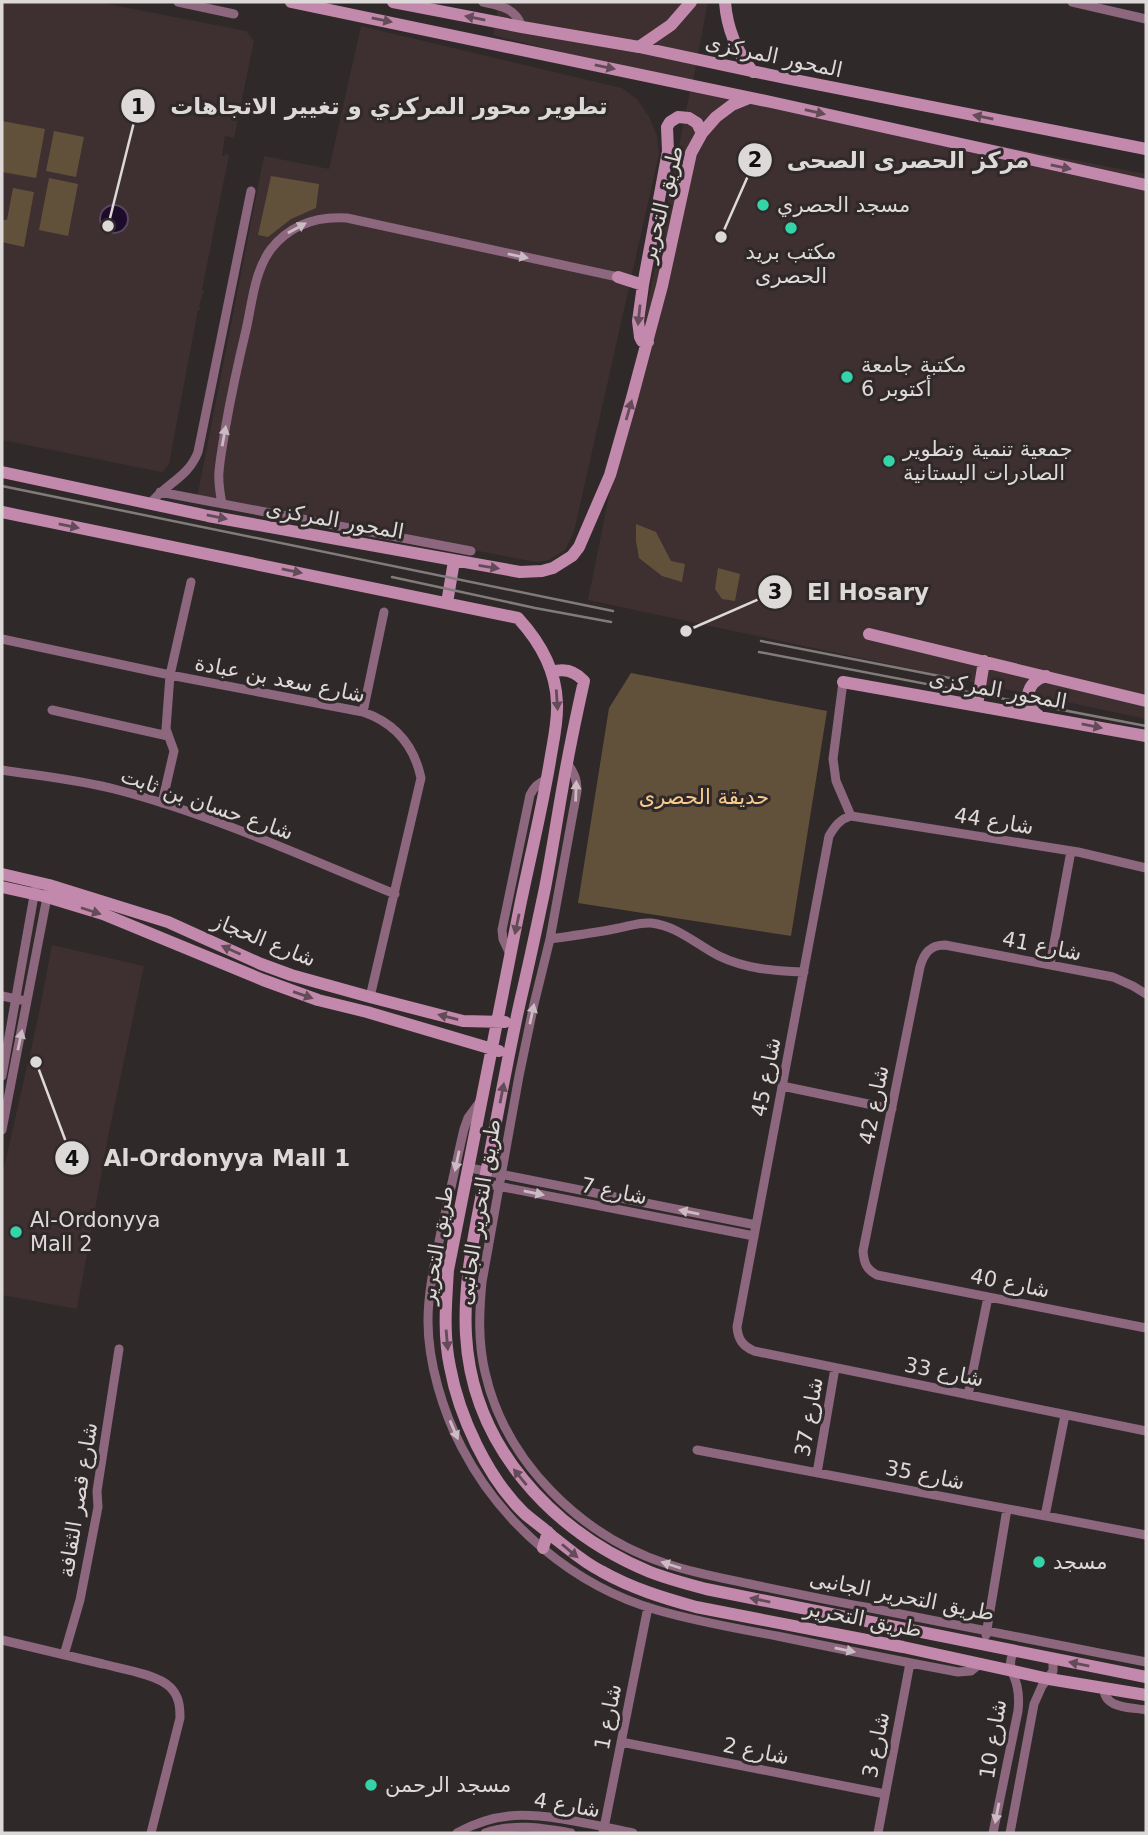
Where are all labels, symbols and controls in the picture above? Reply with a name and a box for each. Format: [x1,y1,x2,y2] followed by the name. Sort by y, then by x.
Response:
[464,12,486,23] one-way arrow
[371,14,393,25] one-way arrow
[703,30,845,82] street label: المحور المركزى
[594,61,616,72] one-way arrow
[121,84,621,128] callout: تطوير محور المركزي و تغيير الاتجاهات
[170,93,608,120] text: تطوير محور المركزي و تغيير الاتجاهات
[131,95,145,119] text: 1
[804,107,826,118] one-way arrow
[972,112,994,123] one-way arrow
[738,138,1043,182] callout: مركز الحصرى الصحى
[636,143,688,266] street label: طريق التحرير
[787,147,1029,174] text: مركز الحصرى الصحى
[748,148,762,172] text: 2
[1050,161,1072,172] one-way arrow
[777,193,910,217] place label: مسجد الحصري
[755,197,771,213] marker: مسجد الحصري
[783,220,799,236] marker: مكتب بريد الحصرى
[287,223,307,234] one-way arrow
[746,240,836,288] place label: مكتب بريد الحصرى
[507,250,529,261] one-way arrow
[634,304,645,326] one-way arrow
[861,353,966,401] place label: مكتبة جامعة 6 أكتوبر
[839,369,855,385] marker: مكتبة جامعة 6 أكتوبر
[624,399,634,420] one-way arrow
[219,425,230,447] one-way arrow
[902,437,1073,485] place label: جمعية تنمية وتطوير الصادرات البستانية
[881,453,897,469] marker: جمعية تنمية وتطوير الصادرات البستانية
[264,496,406,544] street label: المحور المركزى
[206,512,228,523] one-way arrow
[58,521,80,532] one-way arrow
[478,562,500,573] one-way arrow
[281,566,303,577] one-way arrow
[758,570,943,614] callout: El Hosary
[807,579,929,605] text: El Hosary
[768,580,782,604] text: 3
[193,651,367,707] street label: شارع سعد بن عبادة
[927,666,1069,714] street label: المحور المركزى
[551,690,562,712] one-way arrow
[1081,721,1103,732] one-way arrow
[118,763,296,845] street label: شارع حسان بن ثابت
[570,780,581,802] one-way arrow
[639,785,769,809] park label: حديقة الحصرى
[953,803,1035,839] street label: شارع 44
[81,906,102,916] one-way arrow
[208,908,319,972] street label: شارع الحجاز
[511,913,522,935] one-way arrow
[1000,927,1084,965] street label: شارع 41
[221,944,241,956] one-way arrow
[292,990,313,1001] one-way arrow
[526,1003,537,1025] one-way arrow
[437,1011,459,1022] one-way arrow
[15,1028,26,1050] one-way arrow
[747,1035,785,1119] street label: شارع 45
[855,1063,893,1147] street label: شارع 42
[496,1082,507,1104] one-way arrow
[452,1117,506,1307] street label: طريق التحرير الجانبى
[55,1136,364,1180] callout: Al-Ordonyya Mall 1
[104,1145,350,1171] text: Al-Ordonyya Mall 1
[65,1147,79,1171] text: 4
[451,1150,462,1172] one-way arrow
[579,1173,649,1209] street label: شارع 7
[416,1184,458,1307] street label: طريق التحرير
[523,1188,545,1199] one-way arrow
[678,1206,700,1217] one-way arrow
[30,1208,160,1256] place label: Al-Ordonyya Mall 2
[8,1224,24,1240] marker: Al-Ordonyya Mall 2
[968,1264,1052,1302] street label: شارع 40
[442,1330,453,1352] one-way arrow
[902,1353,986,1391] street label: شارع 33
[790,1375,828,1459] street label: شارع 37
[449,1420,460,1441] one-way arrow
[54,1421,102,1579] street label: شارع قصر الثقافة
[883,1456,967,1494] street label: شارع 35
[513,1468,528,1486] one-way arrow
[561,1543,579,1558] one-way arrow
[1053,1550,1108,1574] place label: مسجد
[1031,1554,1047,1570] marker: مسجد
[661,1560,682,1570] one-way arrow
[807,1566,997,1626] street label: طريق التحرير الجانبى
[749,1594,771,1605] one-way arrow
[802,1595,924,1643] street label: طريق التحرير
[834,1644,856,1655] one-way arrow
[1068,1658,1090,1669] one-way arrow
[590,1682,626,1752] street label: شارع 1
[975,1698,1011,1780] street label: شارع 10
[858,1710,894,1780] street label: شارع 3
[721,1733,791,1769] street label: شارع 2
[385,1773,511,1797] place label: مسجد الرحمن
[363,1777,379,1793] marker: مسجد الرحمن
[532,1788,602,1822] street label: شارع 4
[992,1802,1003,1824] one-way arrow

